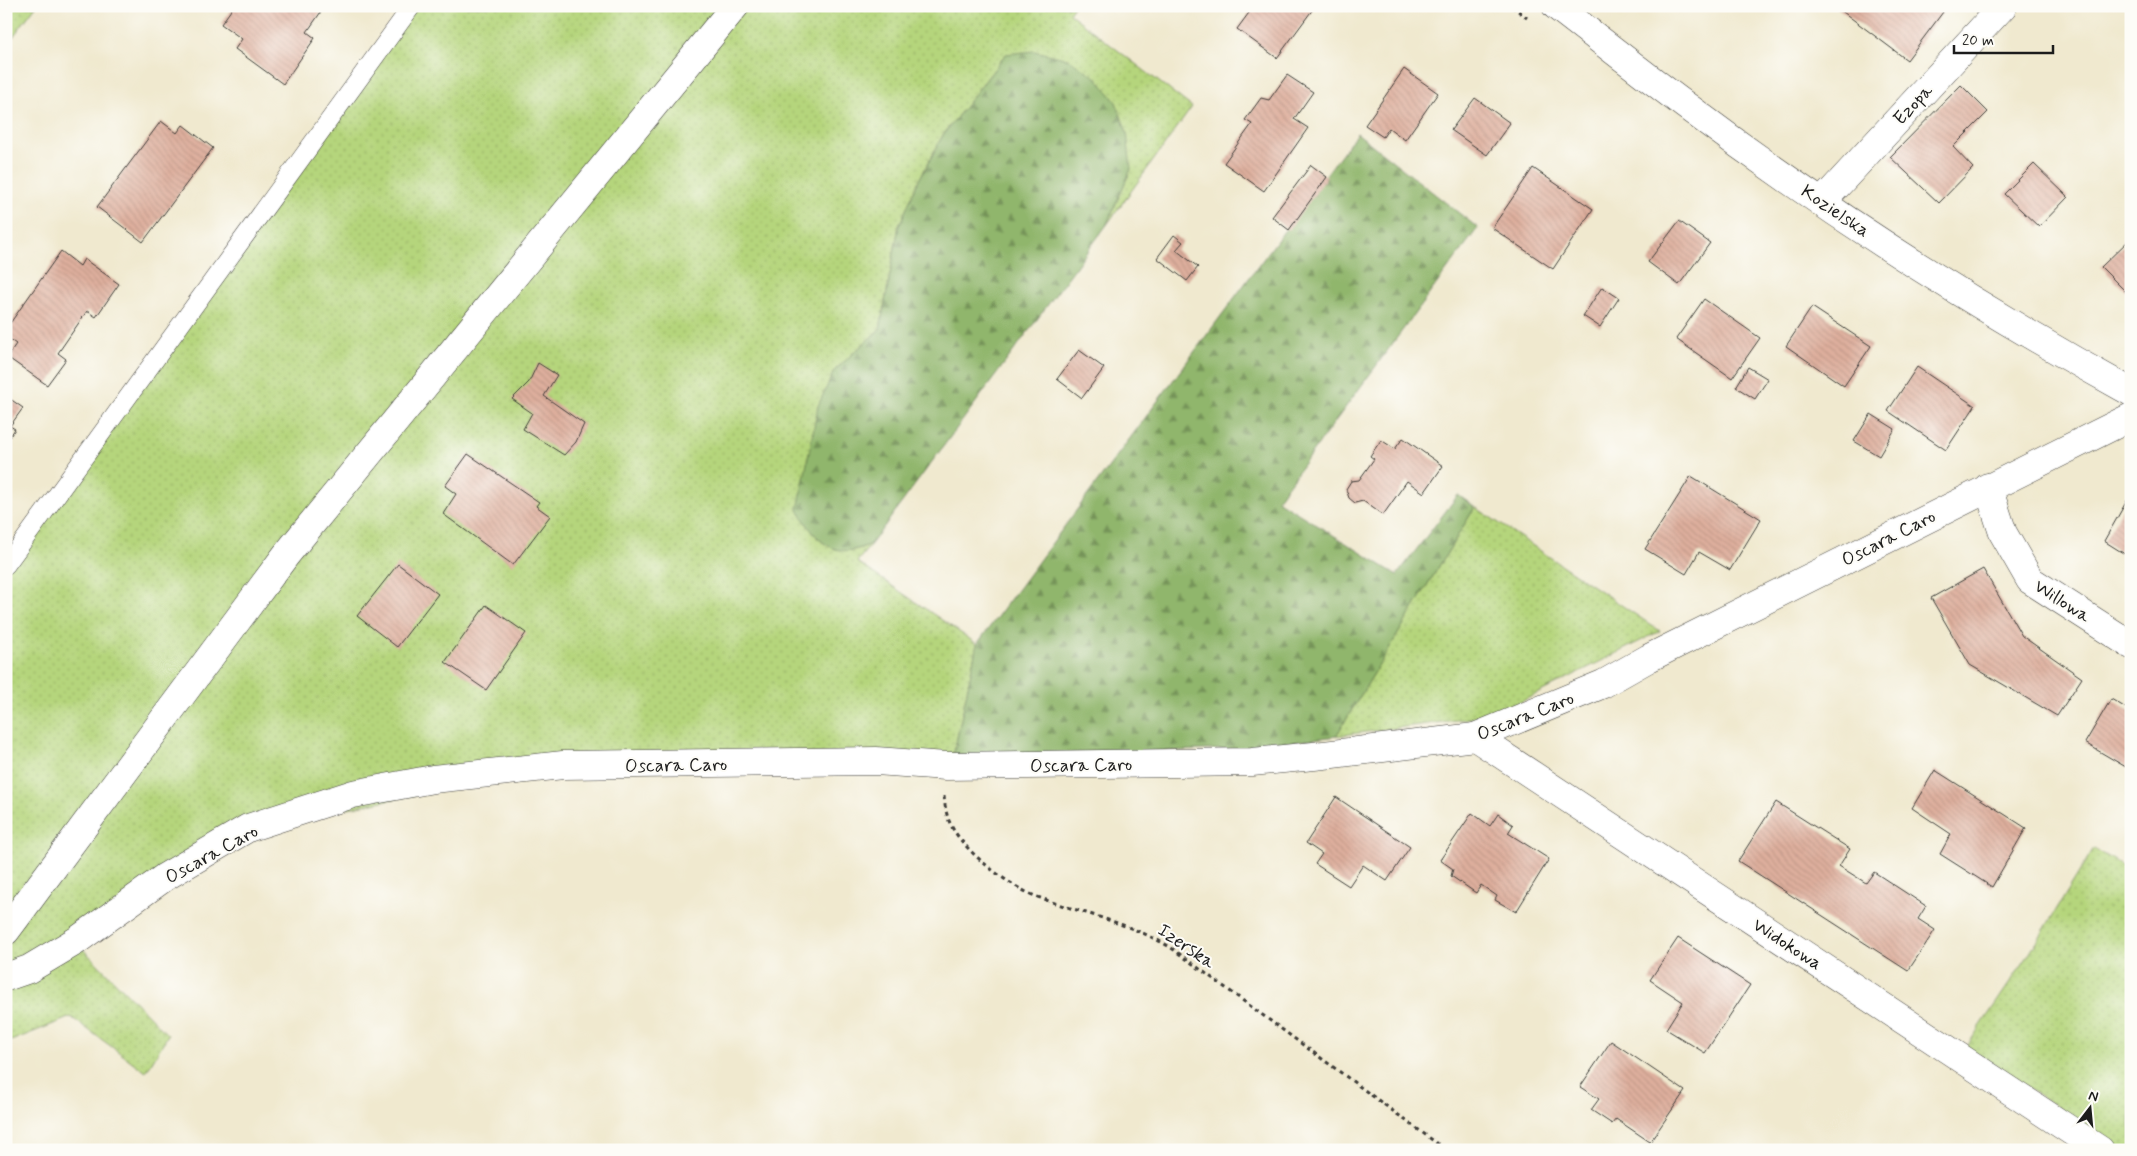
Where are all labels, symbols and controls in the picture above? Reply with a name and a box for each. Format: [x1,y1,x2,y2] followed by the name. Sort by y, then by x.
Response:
[1954,22,2053,54] scale bar
[1962,31,1994,51] text: 20 m
[1888,79,1939,131] street label: Ezopa
[1796,179,1874,243] street label: Kozielska
[1837,504,1940,573] street label: Oscara Caro
[2029,574,2096,629] street label: Willowa
[1473,686,1578,747] street label: Oscara Caro
[625,752,727,779] street label: Oscara Caro
[1030,752,1132,779] street label: Oscara Caro
[161,819,263,890] street label: Oscara Caro
[1748,913,1827,976] street label: Widokowa
[1153,918,1220,975] street label: Izerska
[2064,1084,2114,1134] north arrow
[2086,1087,2100,1106] text: N

